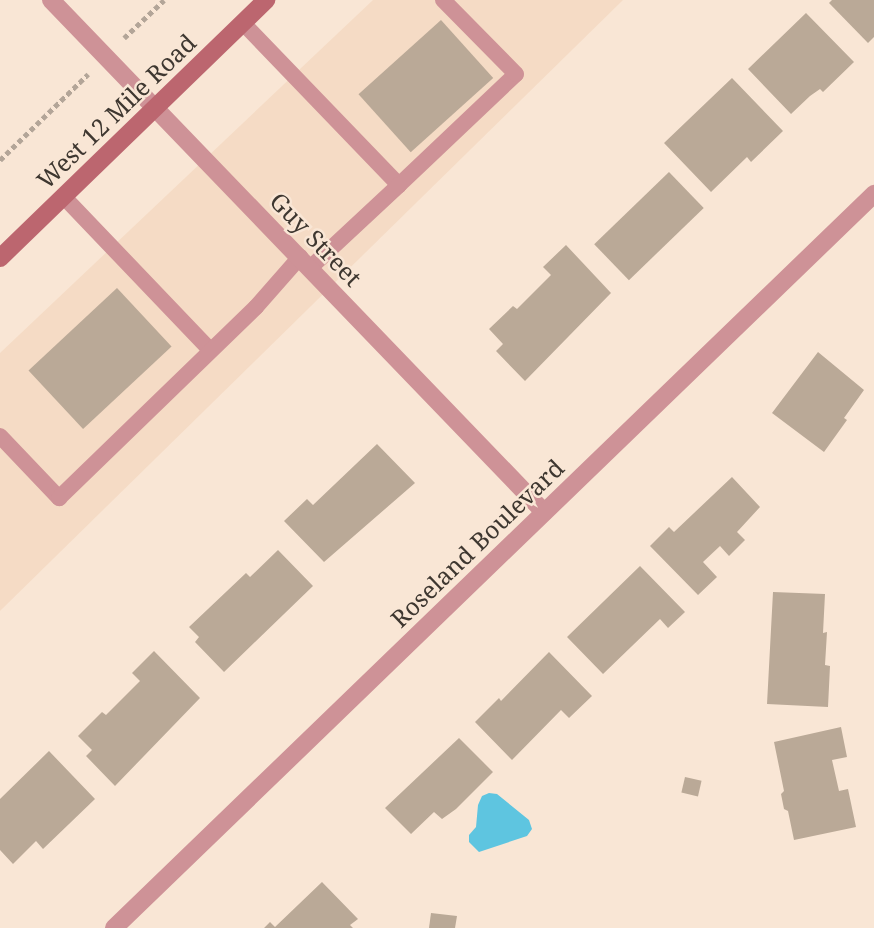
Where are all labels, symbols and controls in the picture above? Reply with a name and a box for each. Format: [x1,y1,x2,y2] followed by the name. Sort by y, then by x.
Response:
[31,28,201,194] street label: West 12 Mile Road
[264,186,368,292] street label: Guy Street
[385,453,569,633] street label: Roseland Boulevard

